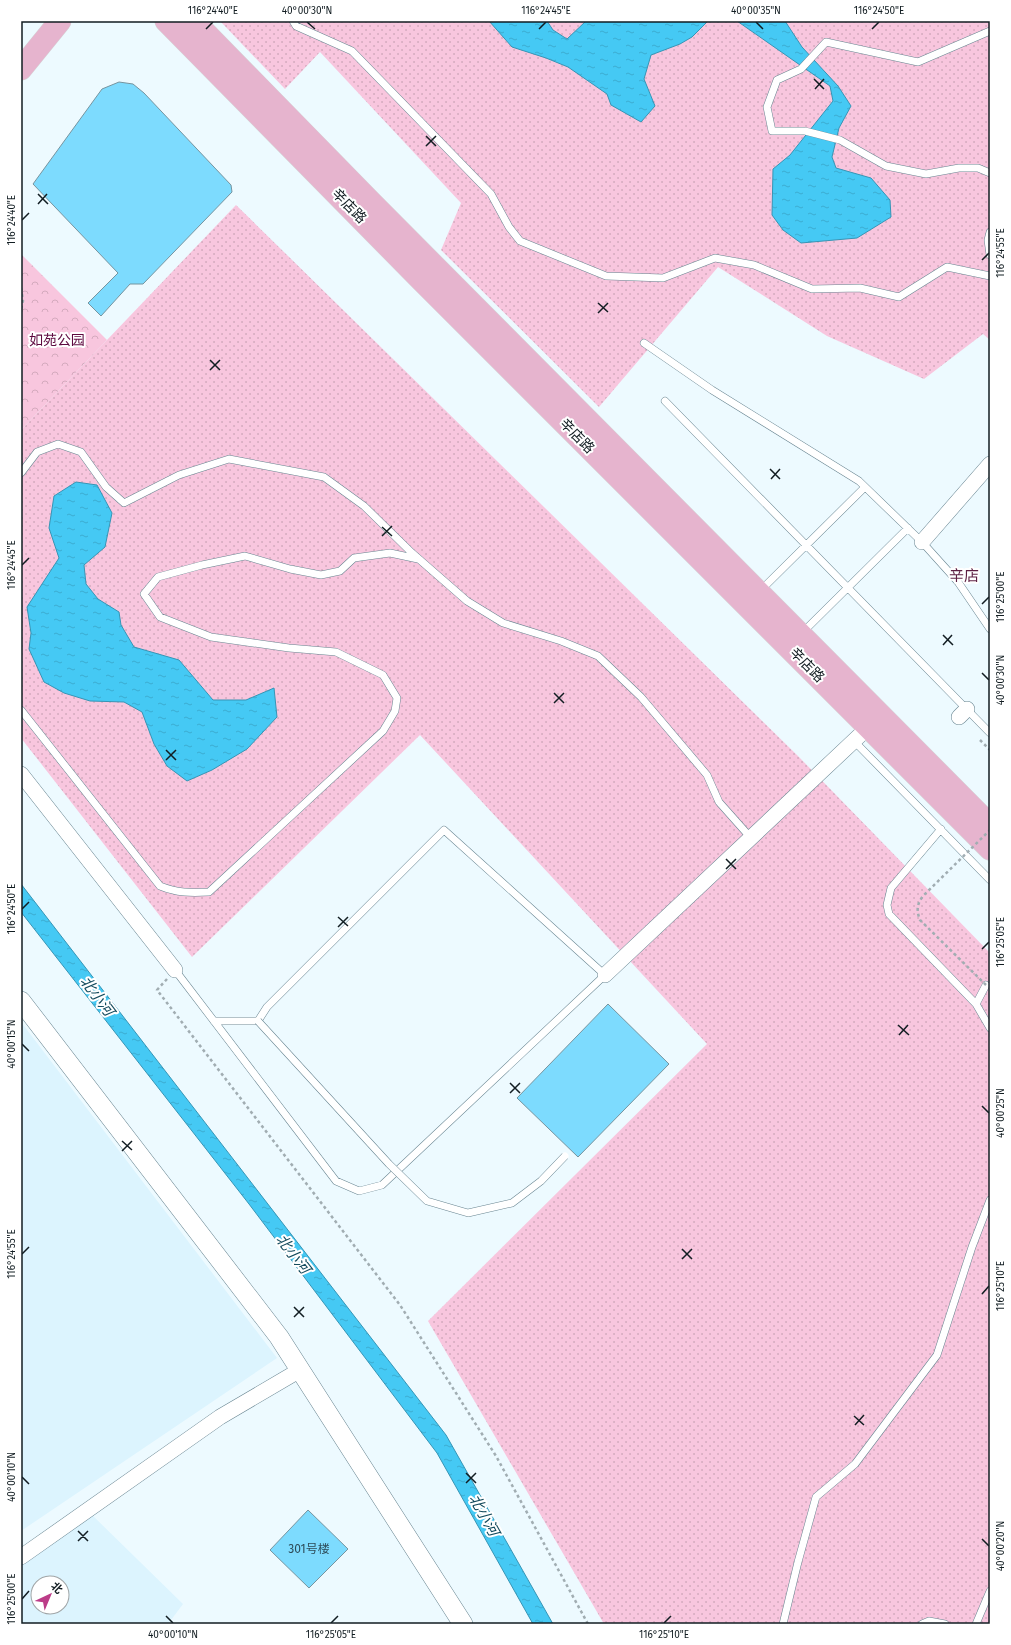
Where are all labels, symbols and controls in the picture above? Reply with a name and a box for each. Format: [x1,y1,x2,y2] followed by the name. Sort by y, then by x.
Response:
[188,5,238,17] text: 116°24'40"E
[282,5,332,17] text: 40°00'30"N
[521,5,571,17] text: 116°24'45"E
[731,5,781,17] text: 40°00'35"N
[854,5,904,17] text: 116°24'50"E
[328,185,370,227] street label: 辛店路
[6,195,18,245] text: 116°24'40"E
[995,228,1007,278] text: 116°24'55"E
[29,332,85,349] park label: 如苑公园
[556,415,598,457] street label: 辛店路
[6,540,18,590] text: 116°24'45"E
[949,567,979,585] district label: 辛店
[995,571,1007,623] text: 116°25'00"E
[786,644,828,686] street label: 辛店路
[995,655,1007,705] text: 40°00'30"N
[6,884,18,934] text: 116°24'50"E
[995,917,1007,967] text: 116°25'05"E
[76,973,120,1022] water label: 北小河
[6,1019,18,1069] text: 40°00'15"N
[995,1088,1007,1138] text: 40°00'25"N
[6,1229,18,1279] text: 116°24'55"E
[272,1231,316,1280] water label: 北小河
[995,1261,1007,1311] text: 116°25'10"E
[6,1452,18,1502] text: 40°00'10"N
[465,1491,504,1542] water label: 北小河
[995,1521,1007,1571] text: 40°00'20"N
[288,1542,330,1556] house number: 301号楼
[6,1573,18,1625] text: 116°25'00"E
[30,1575,70,1615] north arrow
[48,1580,65,1597] text: 北
[148,1629,198,1641] text: 40°00'10"N
[306,1629,356,1641] text: 116°25'05"E
[639,1629,689,1641] text: 116°25'10"E

